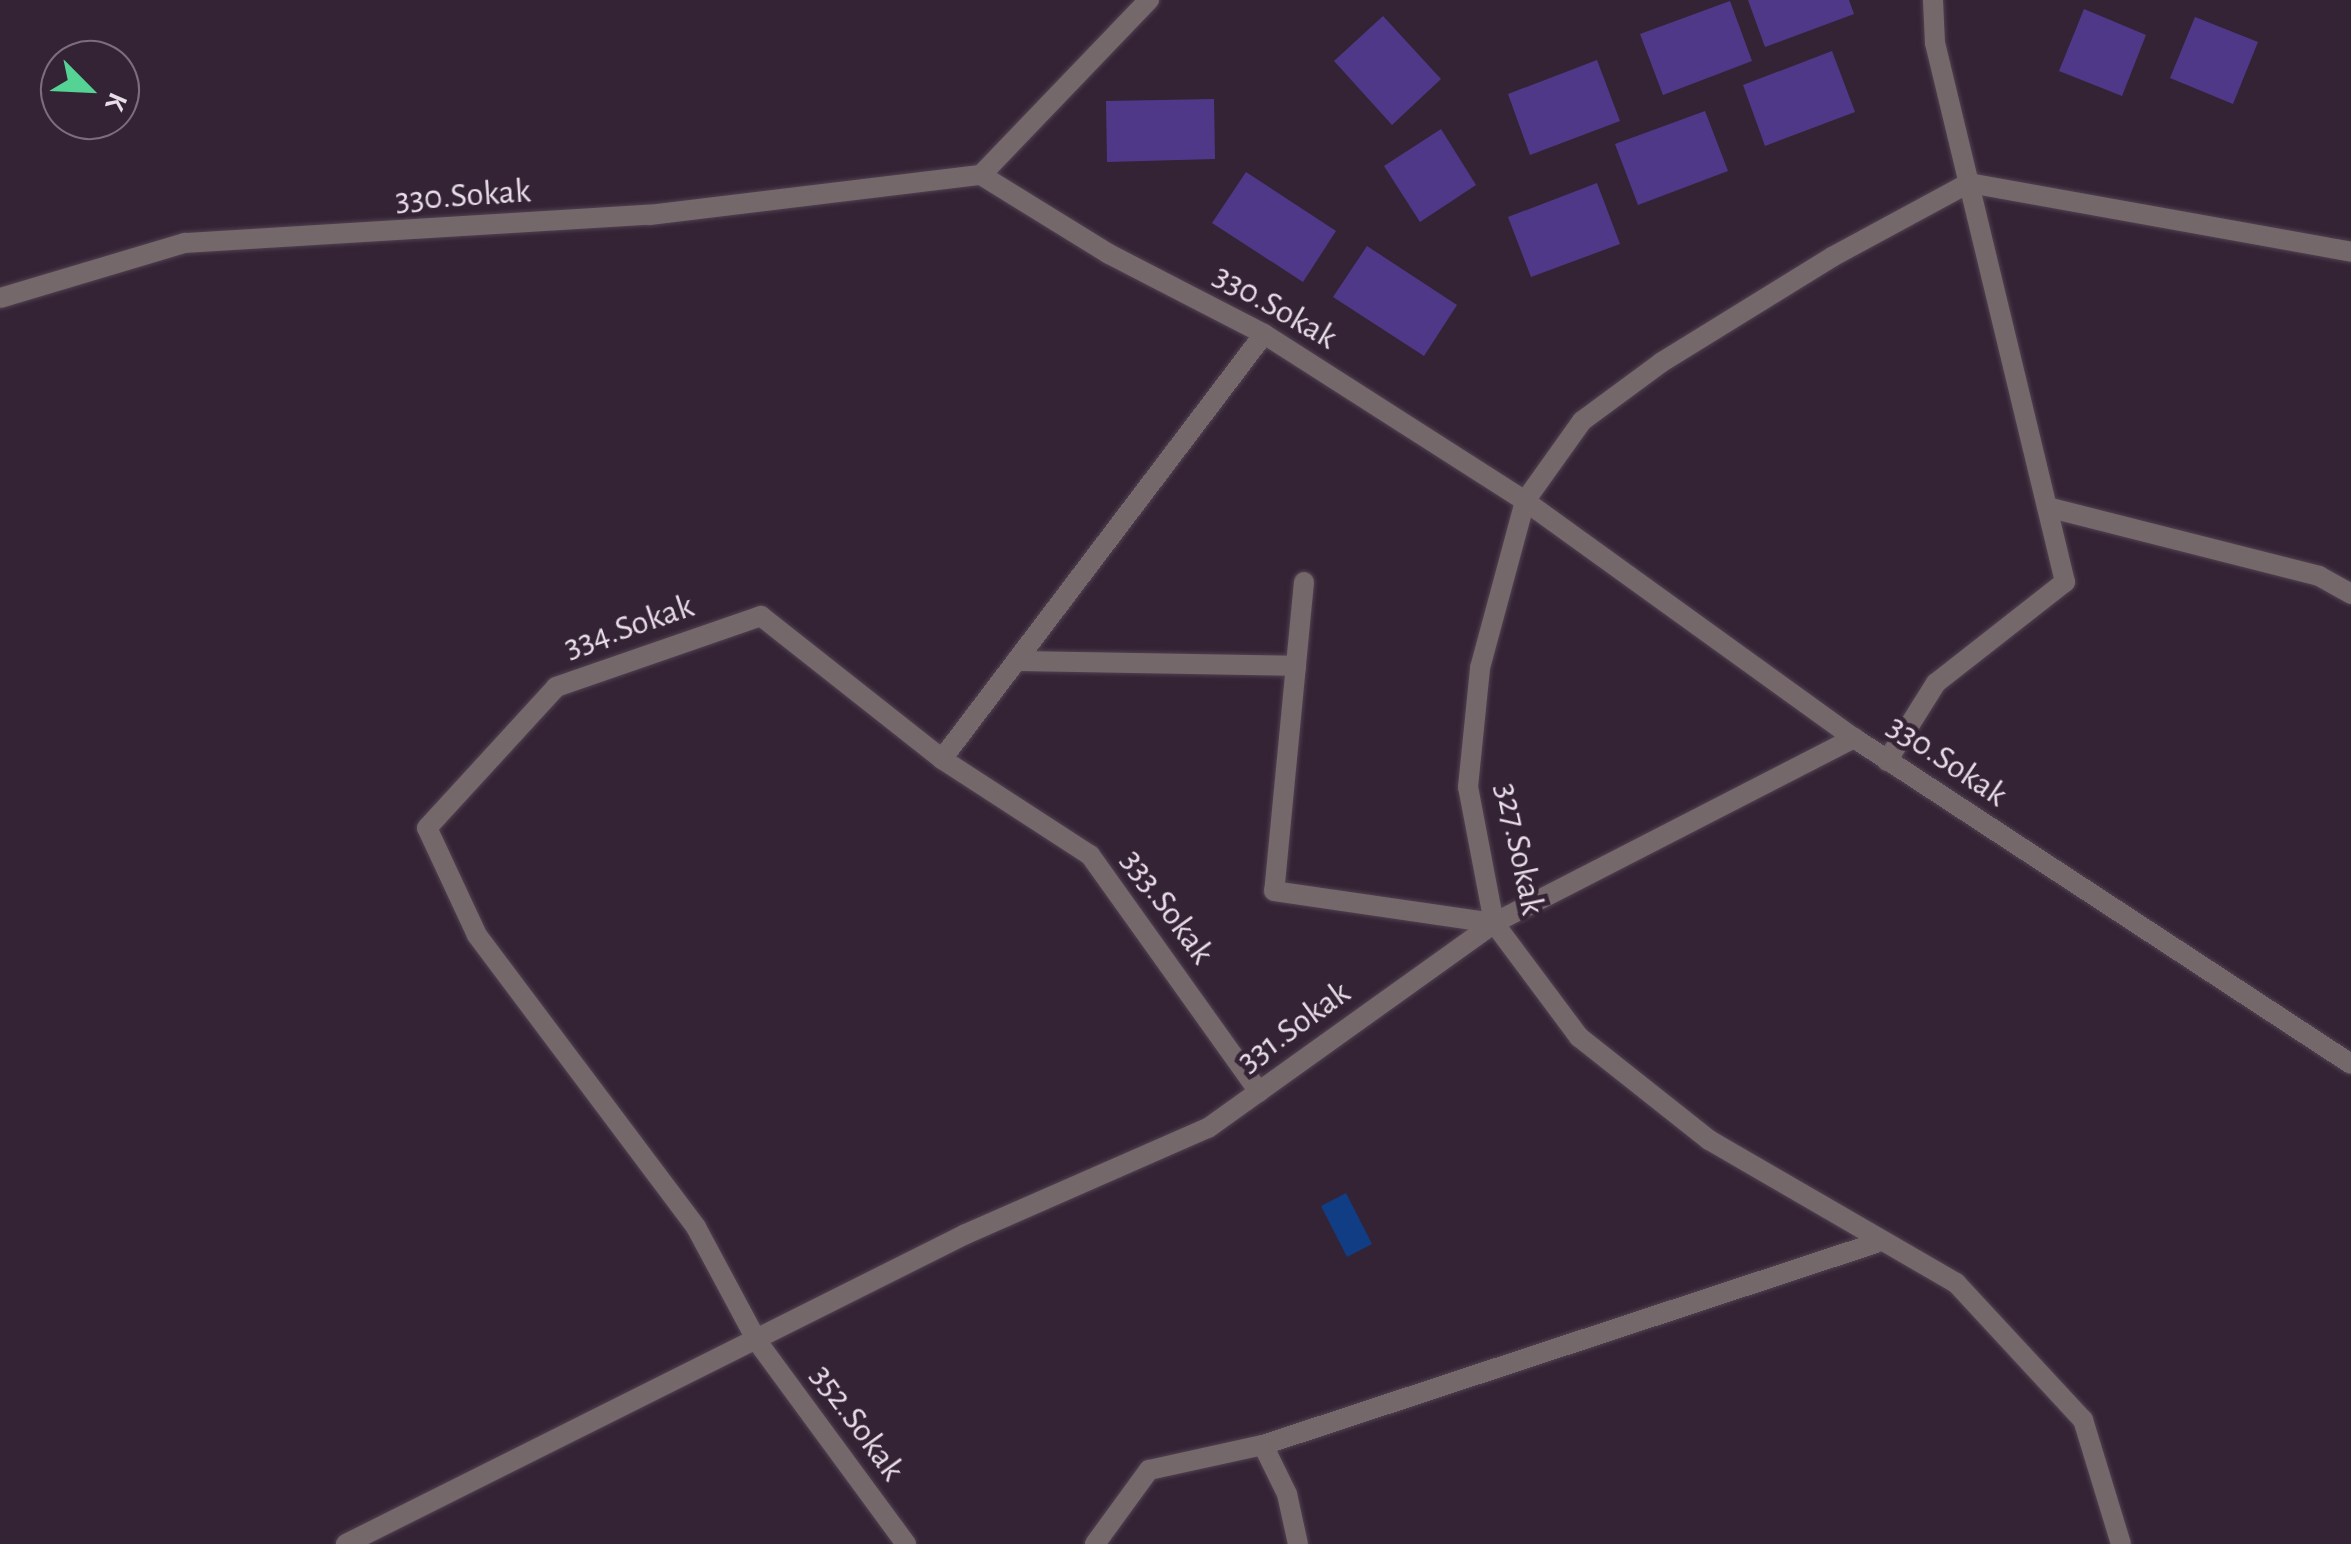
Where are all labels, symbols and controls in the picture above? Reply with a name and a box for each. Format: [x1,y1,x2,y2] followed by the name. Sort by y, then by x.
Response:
[40,40,140,140] north arrow
[99,88,132,115] text: K
[394,170,532,222] street label: 330.Sokak
[1206,255,1344,359] street label: 330.Sokak
[559,585,699,669] street label: 334.Sokak
[1879,706,2015,816] street label: 330.Sokak
[1485,779,1553,919] street label: 327.Sokak
[1111,841,1223,973] street label: 333.Sokak
[1229,972,1359,1082] street label: 331.Sokak
[801,1357,913,1489] street label: 352.Sokak

